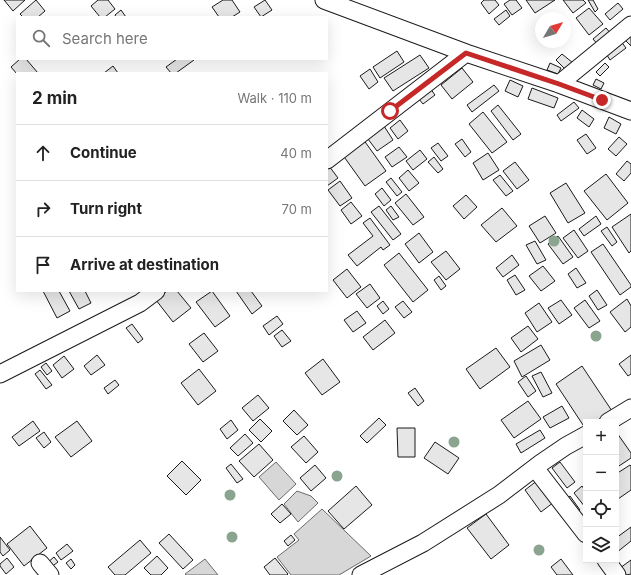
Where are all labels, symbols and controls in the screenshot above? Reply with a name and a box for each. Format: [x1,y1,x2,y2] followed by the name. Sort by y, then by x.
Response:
[535,12,571,48] north arrow
[16,16,328,60] search box
[30,27,52,49] icon: search
[62,29,148,48] text: Search here
[32,88,77,108] text: 2 min
[237,90,312,106] text: Walk · 110 m
[593,91,611,109] route end
[381,102,399,120] route start
[32,142,54,164] icon: ahead
[70,143,137,162] text: Continue
[280,145,312,161] text: 40 m
[32,198,54,220] icon: right
[70,199,142,218] text: Turn right
[282,201,312,217] text: 70 m
[32,254,54,276] icon: arrive
[70,255,219,274] text: Arrive at destination
[583,419,619,563] map controls
[583,419,619,455] button: +
[583,455,619,491] button: −
[583,491,619,527] button: locate
[583,527,619,563] button: layers

